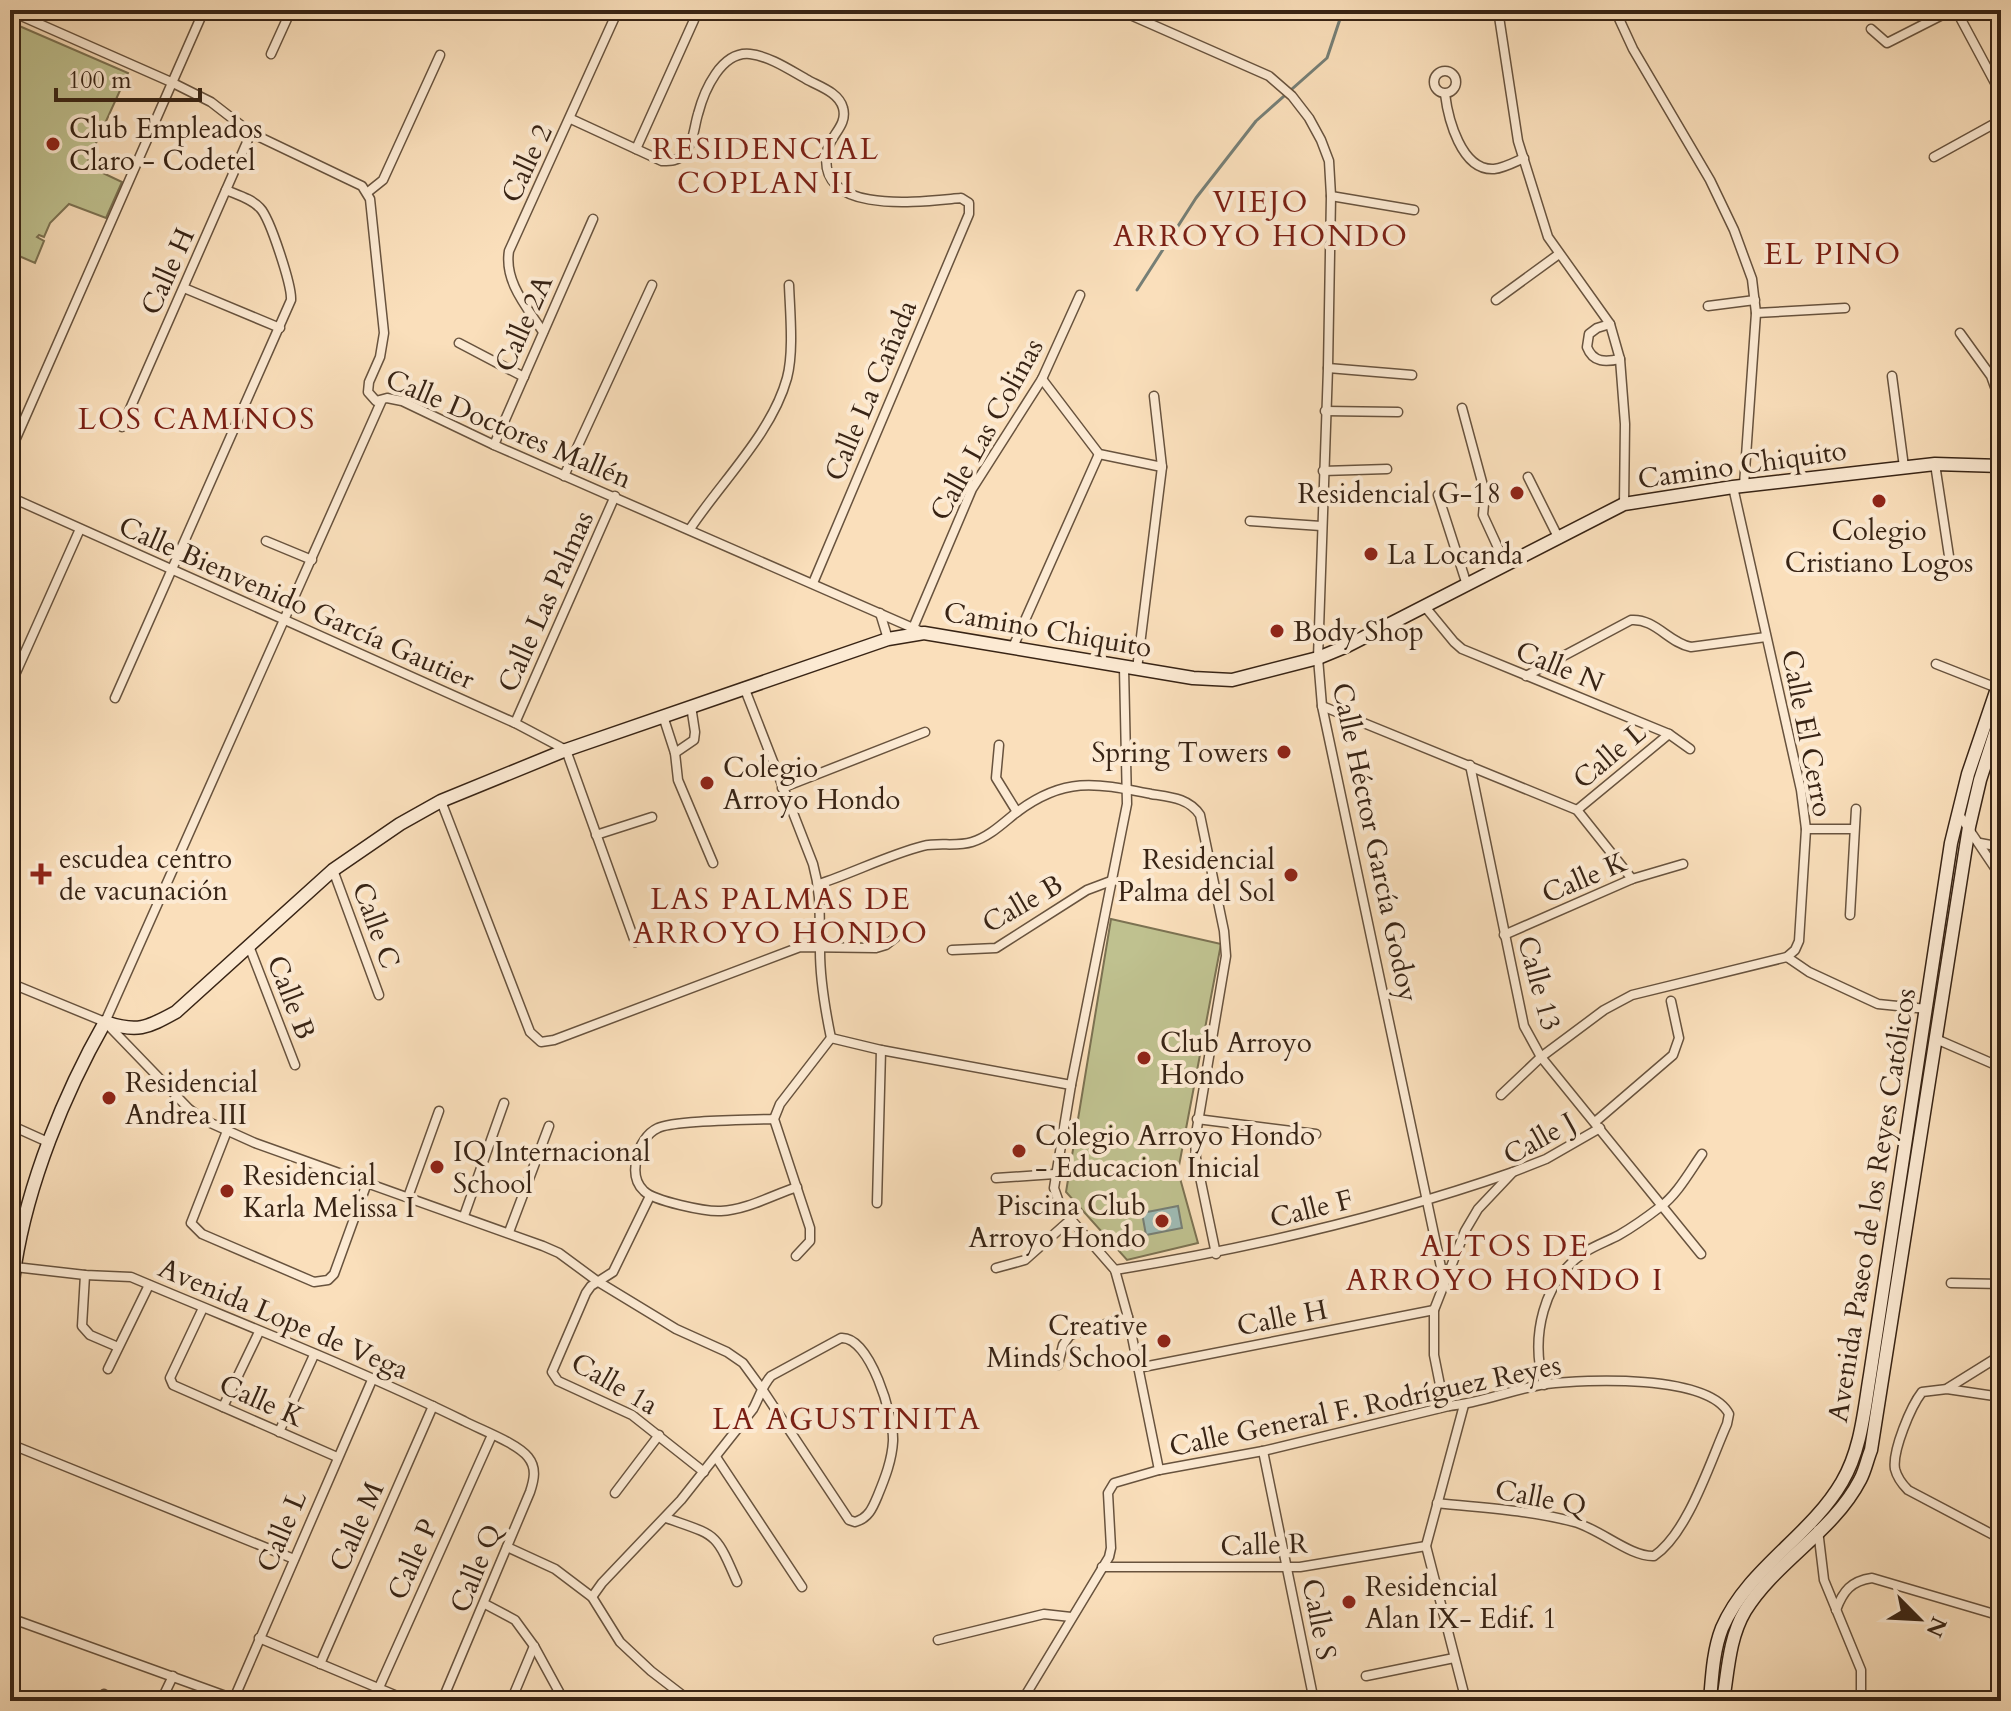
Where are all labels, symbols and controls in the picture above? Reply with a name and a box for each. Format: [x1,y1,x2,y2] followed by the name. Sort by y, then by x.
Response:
[56,52,200,102] scale bar
[68,64,132,97] text: 100 m
[69,110,263,180] place label: Club Empleados Claro - Codetel
[492,118,562,209] street label: Calle 2
[652,129,880,204] district label: RESIDENCIAL COPLAN II
[44,135,62,153] marker: Club Empleados Claro - Codetel
[1113,182,1409,257] district label: VIEJO ARROYO HONDO
[132,222,204,321] street label: Calle H
[1764,234,1902,275] district label: EL PINO
[486,269,562,378] street label: Calle 2A
[816,294,926,487] street label: Calle La Cañada
[921,332,1053,527] street label: Calle Las Colinas
[380,360,638,498] street label: Calle Doctores Mallén
[78,399,316,440] district label: LOS CAMINOS
[1635,432,1849,498] street label: Camino Chiquito
[1297,475,1501,513] place label: Residencial G-18
[1508,484,1526,502] marker: Residencial G-18
[1870,492,1888,510] marker: Colegio Cristiano Logos
[489,505,603,698] street label: Calle Las Palmas
[113,507,481,699] street label: Calle Bienvenido García Gautier
[1785,512,1973,582] place label: Colegio Cristiano Logos
[1387,536,1523,574] place label: La Locanda
[1362,545,1380,563] marker: La Locanda
[941,593,1155,667] street label: Camino Chiquito
[1293,613,1424,651] place label: Body Shop
[1268,622,1286,640] marker: Body Shop
[1510,632,1609,702] street label: Calle N
[1772,646,1842,820] street label: Calle El Cerro
[1323,679,1427,1006] street label: Calle Héctor García Godoy
[1565,714,1654,798] street label: Calle L
[1091,734,1268,772] place label: Spring Towers
[1275,743,1293,761] marker: Spring Towers
[723,749,900,819] place label: Colegio Arroyo Hondo
[698,774,716,792] marker: Colegio Arroyo Hondo
[59,840,232,910] place label: escudea centro de vacunación
[1117,841,1275,911] place label: Residencial Palma del Sol
[1536,843,1633,913] street label: Calle K
[30,863,52,885] marker: escudea centro de vacunación
[975,866,1070,942] street label: Calle B
[1282,866,1300,884] marker: Residencial Palma del Sol
[343,877,409,974] street label: Calle C
[633,879,929,954] district label: LAS PALMAS DE ARROYO HONDO
[1508,932,1570,1035] street label: Calle 13
[258,950,324,1045] street label: Calle B
[1819,985,1925,1425] street label: Avenida Paseo de los Reyes Católicos
[1160,1024,1312,1094] place label: Club Arroyo Hondo
[1135,1049,1153,1067] marker: Club Arroyo Hondo
[125,1064,258,1134] place label: Residencial Andrea III
[100,1089,118,1107] marker: Residencial Andrea III
[1496,1103,1583,1174] street label: Calle J
[1035,1117,1315,1187] place label: Colegio Arroyo Hondo - Educacion Inicial
[453,1133,650,1203] place label: IQ Internacional School
[1010,1142,1028,1160] marker: Colegio Arroyo Hondo - Educacion Inicial
[243,1157,415,1227] place label: Residencial Karla Melissa I
[428,1158,446,1176] marker: IQ Internacional School
[1266,1180,1357,1238] street label: Calle F
[218,1182,236,1200] marker: Residencial Karla Melissa I
[969,1187,1146,1257] place label: Piscina Club Arroyo Hondo
[1153,1212,1171,1230] marker: Piscina Club Arroyo Hondo
[1346,1226,1664,1301] district label: ALTOS DE ARROYO HONDO I
[153,1249,415,1389] street label: Avenida Lope de Vega
[1234,1291,1331,1345] street label: Calle H
[986,1307,1148,1377] place label: Creative Minds School
[1155,1332,1173,1350] marker: Creative Minds School
[564,1344,665,1424] street label: Calle 1a
[1166,1346,1564,1466] street label: Calle General F. Rodríguez Reyes
[213,1365,310,1436] street label: Calle K
[712,1399,982,1440] district label: LA AGUSTINITA
[1492,1471,1590,1525] street label: Calle Q
[320,1476,393,1577] street label: Calle M
[248,1485,316,1578] street label: Calle L
[378,1513,447,1606] street label: Calle P
[441,1519,511,1618] street label: Calle Q
[1220,1524,1309,1566] street label: Calle R
[1365,1568,1557,1638] place label: Residencial Alan IX- Edif. 1
[1293,1575,1345,1663] street label: Calle S
[1879,1579,1959,1659] north arrow
[1340,1593,1358,1611] marker: Residencial Alan IX- Edif. 1
[1919,1612,1954,1642] text: N

